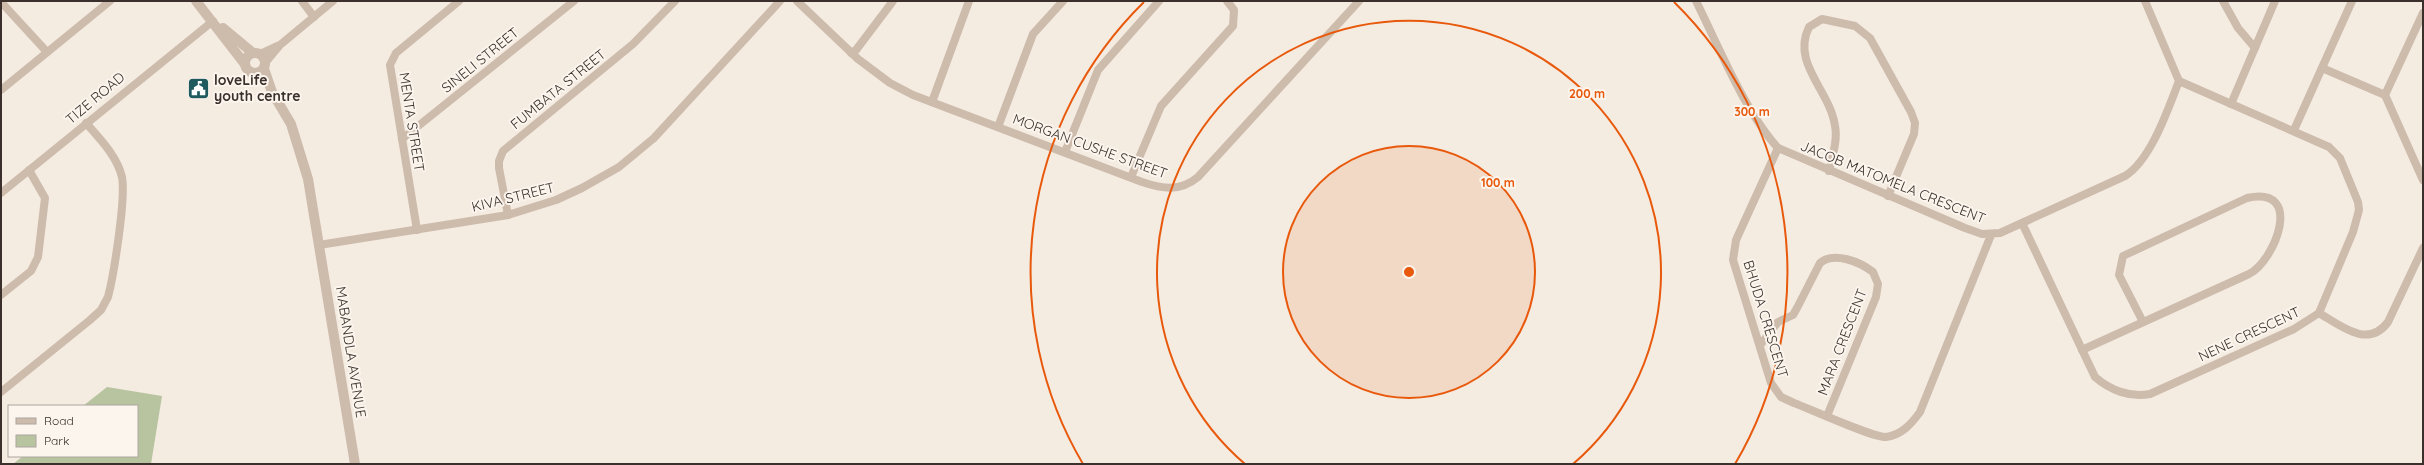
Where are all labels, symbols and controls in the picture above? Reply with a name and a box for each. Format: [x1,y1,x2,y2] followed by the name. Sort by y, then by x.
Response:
[438,23,522,97] street label: SINELI STREET
[507,45,609,133] street label: FUMBATA STREET
[62,68,128,128] street label: TIZE ROAD
[214,71,301,105] place label: loveLife youth centre
[395,71,429,173] street label: MENTA STREET
[186,75,212,101] public building icon: loveLife youth centre
[1569,86,1605,101] text: 200 m
[1734,104,1770,119] text: 300 m
[1010,110,1170,182] street label: MORGAN CUSHE STREET
[1798,136,1988,228] street label: JACOB MATOMELA CRESCENT
[1481,175,1515,190] text: 100 m
[470,178,556,216] street label: KIVA STREET
[1740,258,1792,380] street label: BHUDA CRESCENT
[1402,265,1416,279] centre of rings
[332,285,370,419] street label: MABANDLA AVENUE
[1813,286,1871,398] street label: MARA CRESCENT
[2195,303,2303,365] street label: NENE CRESCENT
[8,405,138,457] legend
[44,413,74,428] text: Road
[44,433,69,448] text: Park

